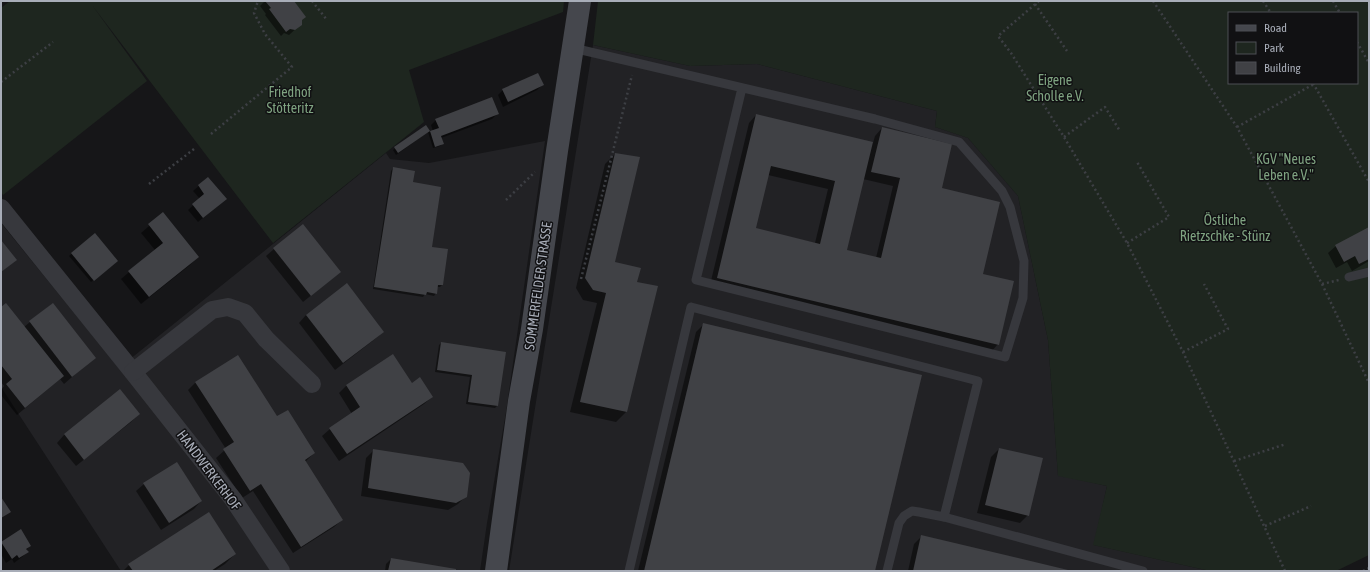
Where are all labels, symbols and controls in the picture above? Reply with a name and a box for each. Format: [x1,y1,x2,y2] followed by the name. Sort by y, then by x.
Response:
[1228,12,1358,84] legend
[1264,21,1287,35] text: Road
[1264,41,1285,55] text: Park
[1264,61,1302,75] text: Building
[1026,72,1084,104] park label: Eigene Scholle e.V.
[266,84,314,116] park label: Friedhof Stötteritz
[1256,151,1316,183] park label: KGV "Neues Leben e.V."
[1180,212,1270,244] park label: Östliche Rietzschke - Stünz
[521,221,555,351] street label: SOMMERFELDER STRASSE
[174,427,244,513] street label: HANDWERKERHOF

